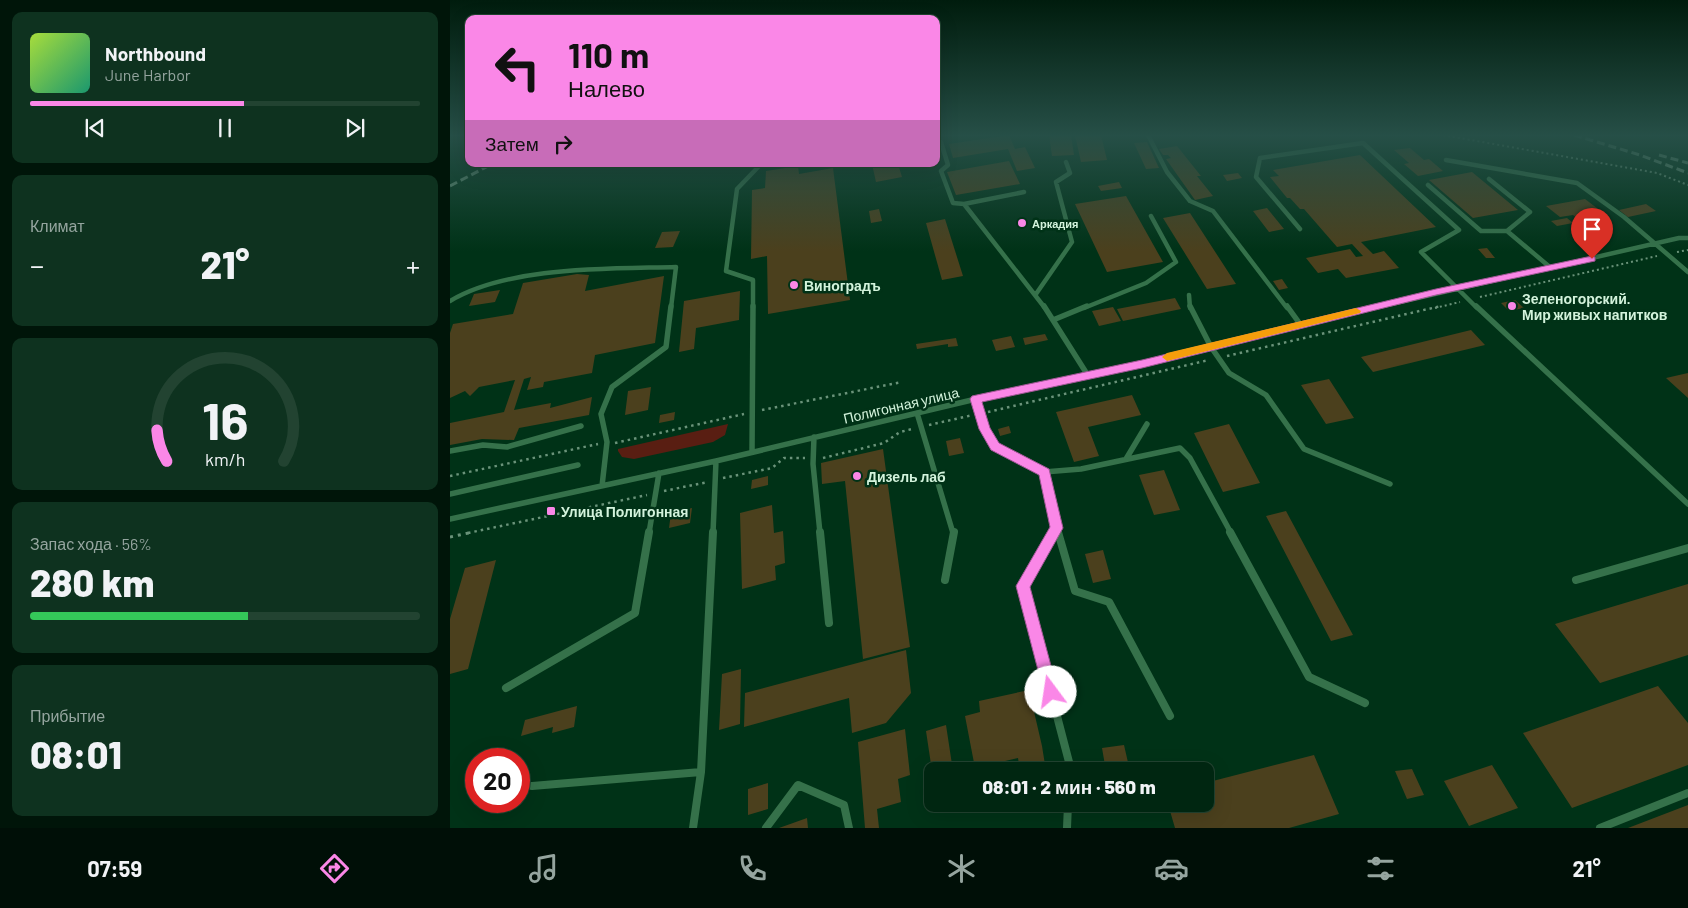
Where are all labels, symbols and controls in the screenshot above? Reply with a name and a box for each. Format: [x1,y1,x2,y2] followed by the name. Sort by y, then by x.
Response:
[568,33,649,75] text: 110 m
[485,35,550,100] icon: left
[105,42,206,65] text: Northbound
[105,65,191,84] text: June Harbor
[568,75,645,101] text: Налево
[81,114,109,142] icon: previous
[211,114,239,142] icon: pause
[341,114,369,142] icon: next
[549,130,577,158] icon: right
[485,132,539,155] text: Затем
[1571,208,1613,259] pin
[1578,215,1606,243] icon: arrive
[30,216,84,235] text: Климат
[1016,217,1028,229] marker: Аркадия
[1032,217,1078,230] place label: Аркадия
[200,241,250,287] text: 21°
[30,248,44,282] text: −
[406,248,420,282] text: +
[804,277,881,294] place label: Виноградъ
[788,279,800,291] marker: Виноградъ
[1522,290,1668,323] place label: Зеленогорский. Мир живых напитков
[1506,300,1518,312] marker: Зеленогорский. Мир живых напитков
[841,383,961,427] street label: Полигонная улица
[202,388,248,450] text: 16
[205,448,245,470] text: km/h
[867,468,946,485] place label: Дизель лаб
[851,470,863,482] marker: Дизель лаб
[561,503,689,520] place label: Улица Полигонная
[545,505,557,517] marker: Улица Полигонная
[30,534,152,553] text: Запас хода · 56%
[30,559,154,605] text: 280 km
[1024,665,1076,717] position arrow
[30,706,105,725] text: Прибытие
[30,731,122,777] text: 08:01
[465,748,530,813] speed limit sign: 20
[982,775,1156,798] text: 08:01 · 2 мин · 560 m
[317,851,352,886] icon: directions
[526,851,561,886] icon: music
[735,851,770,886] icon: phone
[944,851,979,886] icon: climate
[1154,851,1189,886] icon: car
[1363,851,1398,886] icon: filters
[87,855,142,881] text: 07:59
[1572,855,1601,881] text: 21°

